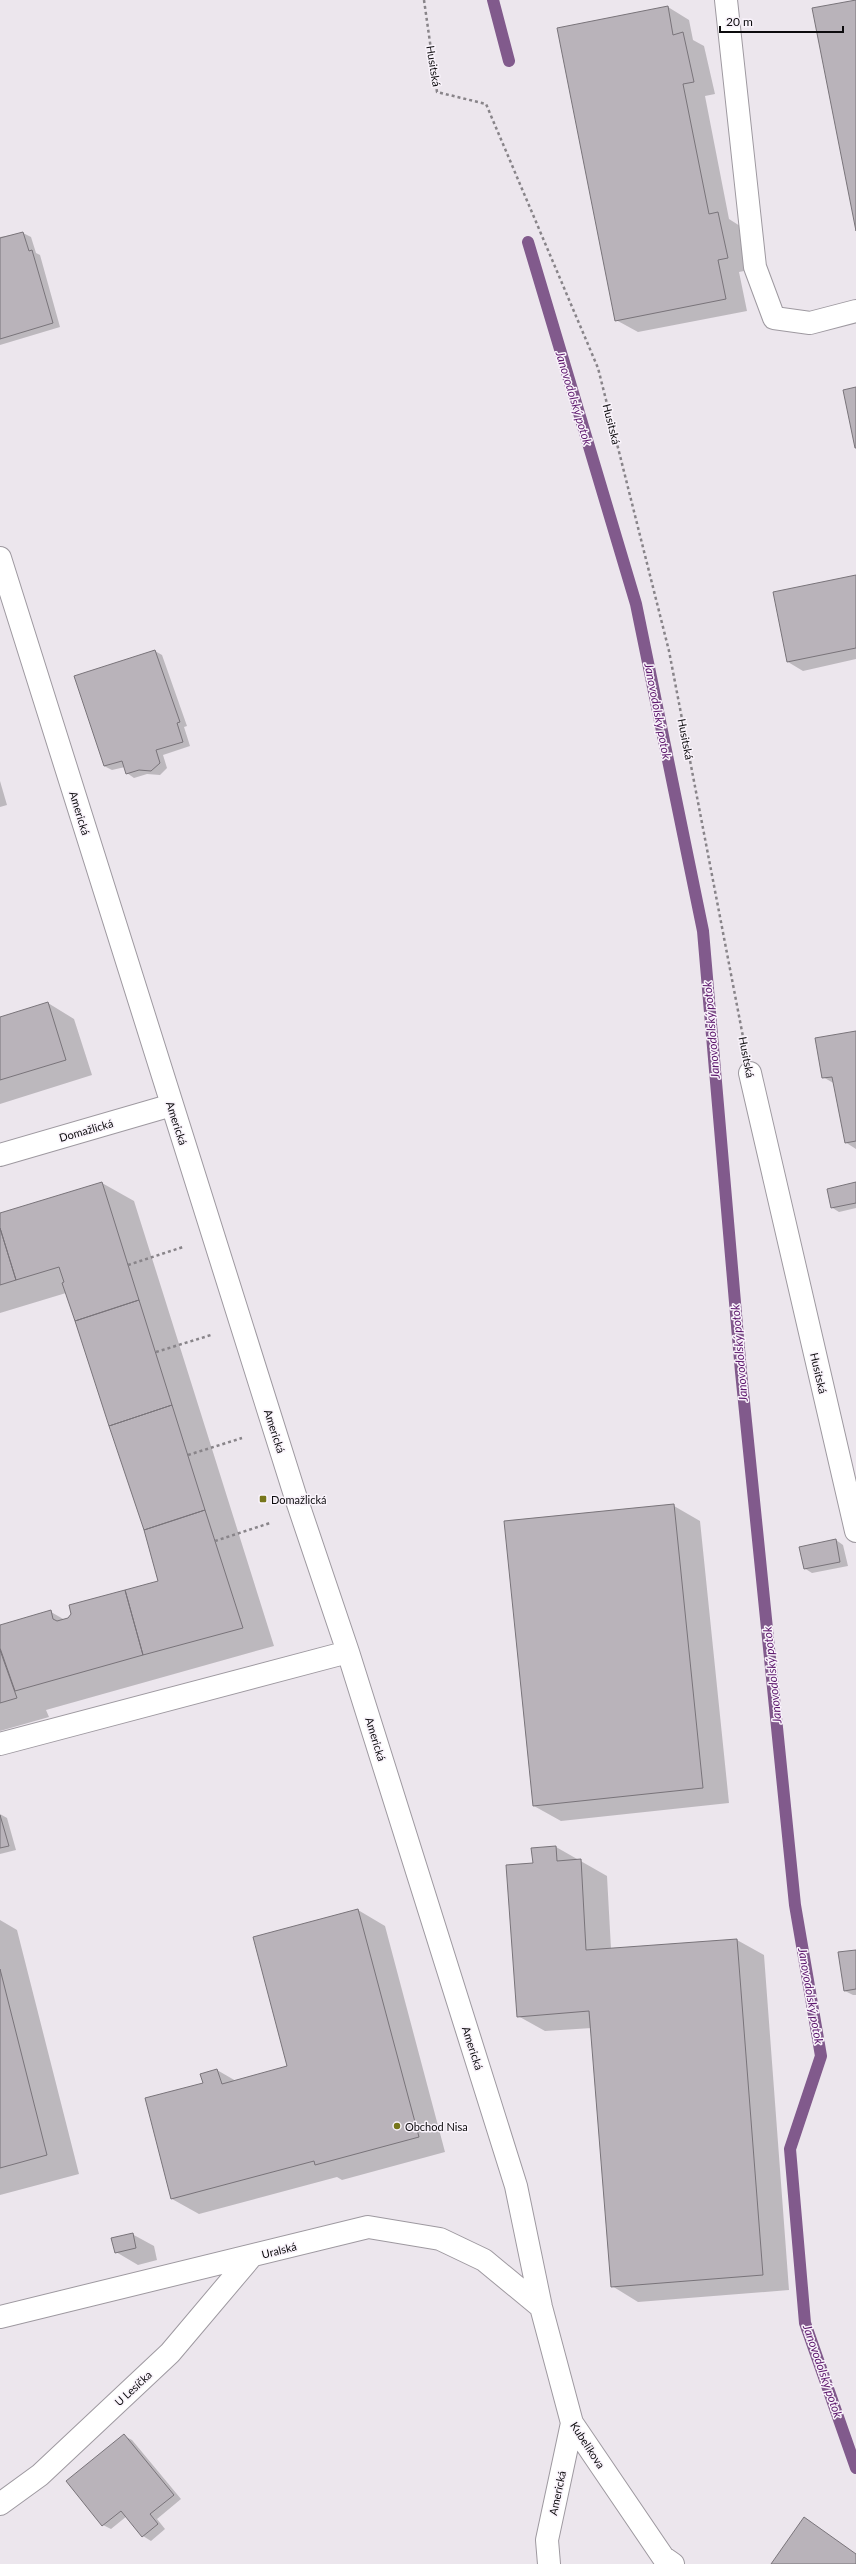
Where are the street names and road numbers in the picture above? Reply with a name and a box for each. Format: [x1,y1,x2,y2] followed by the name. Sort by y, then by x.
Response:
[424,44,444,88] street label: Husitská
[601,402,623,446] street label: Husitská
[676,717,696,761] street label: Husitská
[67,789,93,837] street label: Americká
[737,1035,757,1079] street label: Husitská
[164,1099,190,1147] street label: Americká
[58,1116,114,1144] street label: Domažlická
[808,1351,830,1395] street label: Husitská
[262,1407,288,1455] street label: Americká
[363,1715,389,1763] street label: Americká
[460,2024,486,2072] street label: Americká
[260,2239,298,2261] street label: Uralská
[112,2368,154,2408] street label: U Lesíčka
[568,2419,608,2471] street label: Kubelíkova
[546,2470,568,2516] street label: Americká

